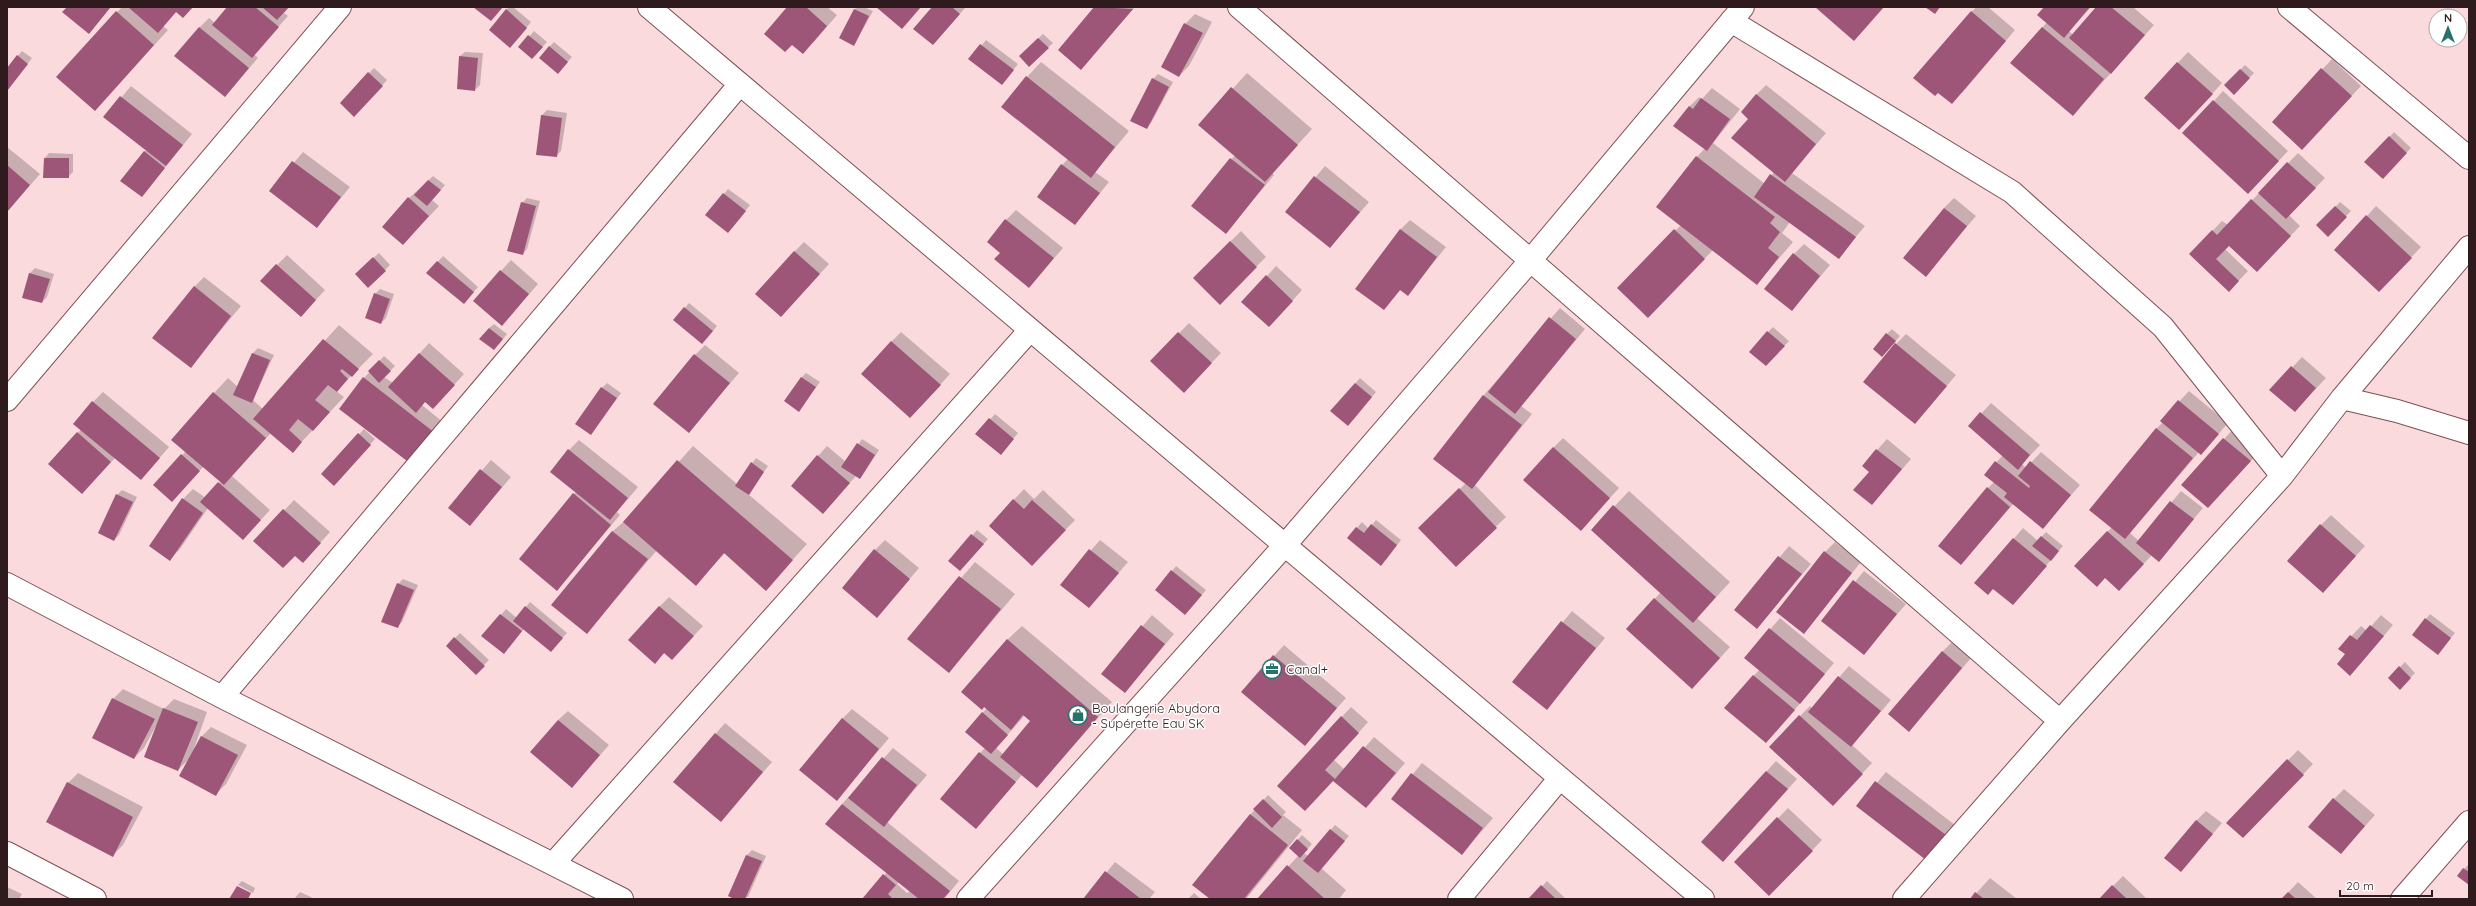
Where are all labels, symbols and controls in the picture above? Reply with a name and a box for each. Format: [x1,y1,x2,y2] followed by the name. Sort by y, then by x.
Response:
[2428,8,2468,48] north arrow
[2444,11,2452,25] text: N
[1261,658,1283,680] office icon: Canal+
[1286,661,1328,677] place label: Canal+
[1092,700,1220,731] place label: Boulangerie Abydora - Supérette Eau SK
[1067,704,1089,726] shop icon: Boulangerie Abydora - Supérette Eau SK
[2340,872,2432,898] scale bar
[2346,878,2374,893] text: 20 m

